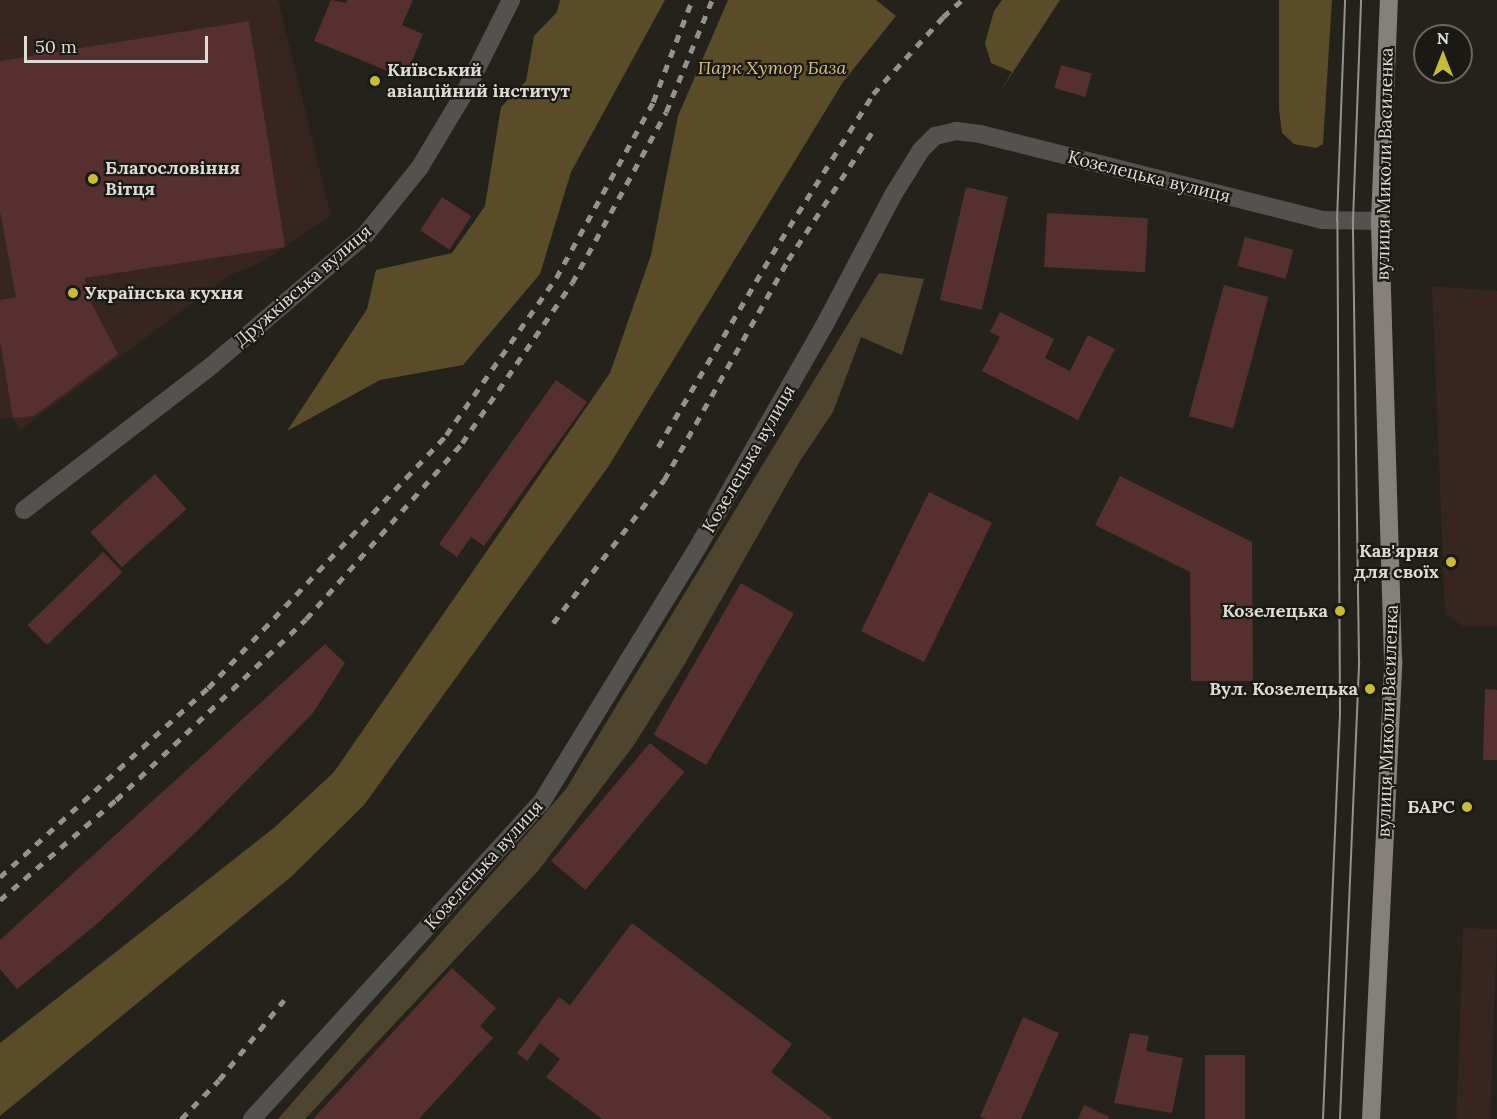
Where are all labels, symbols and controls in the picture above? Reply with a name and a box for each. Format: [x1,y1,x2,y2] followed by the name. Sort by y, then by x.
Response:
[27,24,212,62] scale bar
[1413,24,1473,84] north arrow
[1437,28,1449,48] text: N
[35,35,77,58] text: 50 m
[1372,47,1398,281] street label: вулиця Миколи Василенка
[698,57,846,79] park label: Парк Хутор База
[387,60,570,103] place label: Київський авіаційний інститут
[368,74,382,88] marker: Київський авіаційний інститут
[1066,146,1232,208] street label: Козелецька вулиця
[105,158,240,201] place label: Благословіння Вітця
[86,172,100,186] marker: Благословіння Вітця
[230,221,376,351] street label: Дружківська вулиця
[85,282,243,304] place label: Українська кухня
[66,286,80,300] marker: Українська кухня
[698,382,800,536] street label: Козелецька вулиця
[1354,541,1439,584] place label: Кав'ярня для своїх
[1444,555,1458,569] marker: Кав'ярня для своїх
[1222,600,1328,622] place label: Козелецька
[1333,604,1347,618] marker: Козелецька
[1373,604,1403,838] street label: вулиця Миколи Василенка
[1209,678,1358,700] place label: Вул. Козелецька
[1363,682,1377,696] marker: Вул. Козелецька
[420,796,548,934] street label: Козелецька вулиця
[1407,796,1455,818] place label: БАРС
[1460,800,1474,814] marker: БАРС

